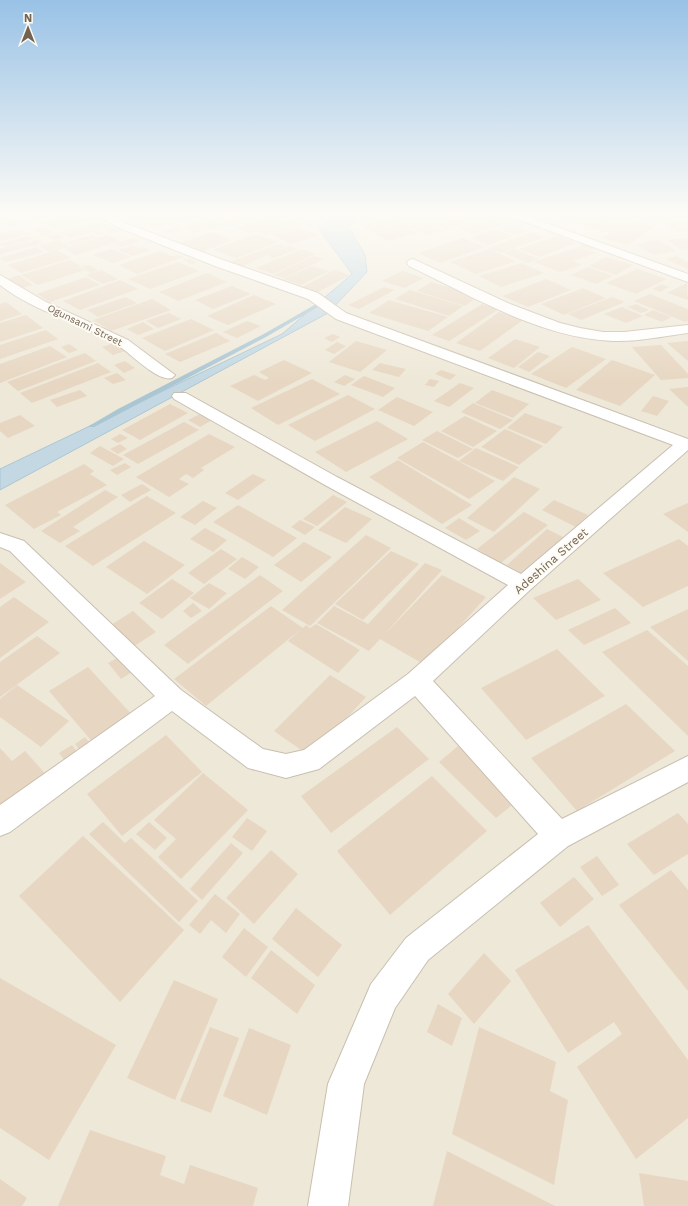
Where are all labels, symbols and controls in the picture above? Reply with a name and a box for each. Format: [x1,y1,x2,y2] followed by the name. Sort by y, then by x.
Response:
[8,8,48,48] north arrow
[24,12,32,25] text: N
[46,302,125,348] street label: Ogunsami Street
[511,525,591,597] street label: Adeshina Street

